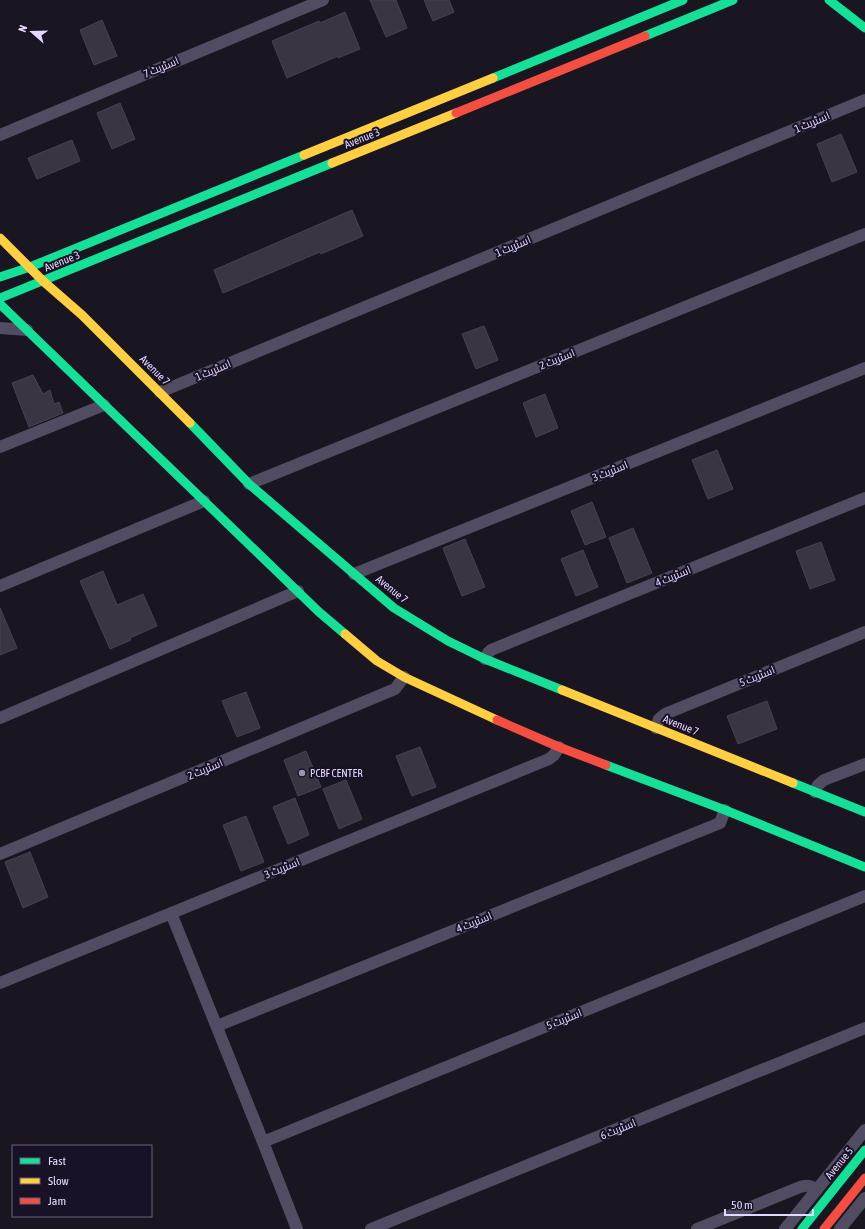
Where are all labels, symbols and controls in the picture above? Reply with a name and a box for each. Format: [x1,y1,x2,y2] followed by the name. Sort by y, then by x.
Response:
[12,12,52,52] north arrow
[16,23,29,34] text: N
[142,54,181,81] street label: اسٹریٹ 7
[793,109,832,136] street label: اسٹریٹ 1
[343,125,381,151] street label: Avenue 3
[494,233,533,260] street label: اسٹریٹ 1
[43,248,81,274] street label: Avenue 3
[538,346,577,372] street label: اسٹریٹ 2
[138,353,172,387] street label: Avenue 7
[194,357,233,384] street label: اسٹریٹ 1
[591,458,630,484] street label: اسٹریٹ 3
[654,563,693,589] street label: اسٹریٹ 4
[374,573,410,605] street label: Avenue 7
[738,663,777,689] street label: اسٹریٹ 5
[662,712,700,738] street label: Avenue 7
[186,756,225,783] street label: اسٹریٹ 2
[310,767,363,779] place label: PCBF CENTER
[297,768,307,778] marker: PCBF CENTER
[263,855,302,881] street label: اسٹریٹ 3
[455,909,494,935] street label: اسٹریٹ 4
[545,1006,584,1032] street label: اسٹریٹ 5
[599,1116,638,1142] street label: اسٹریٹ 6
[12,1145,152,1217] legend
[823,1145,855,1181] street label: Avenue 5
[48,1154,66,1168] text: Fast
[48,1174,69,1188] text: Slow
[725,1191,813,1217] scale bar
[48,1194,66,1208] text: Jam
[731,1198,753,1212] text: 50 m

